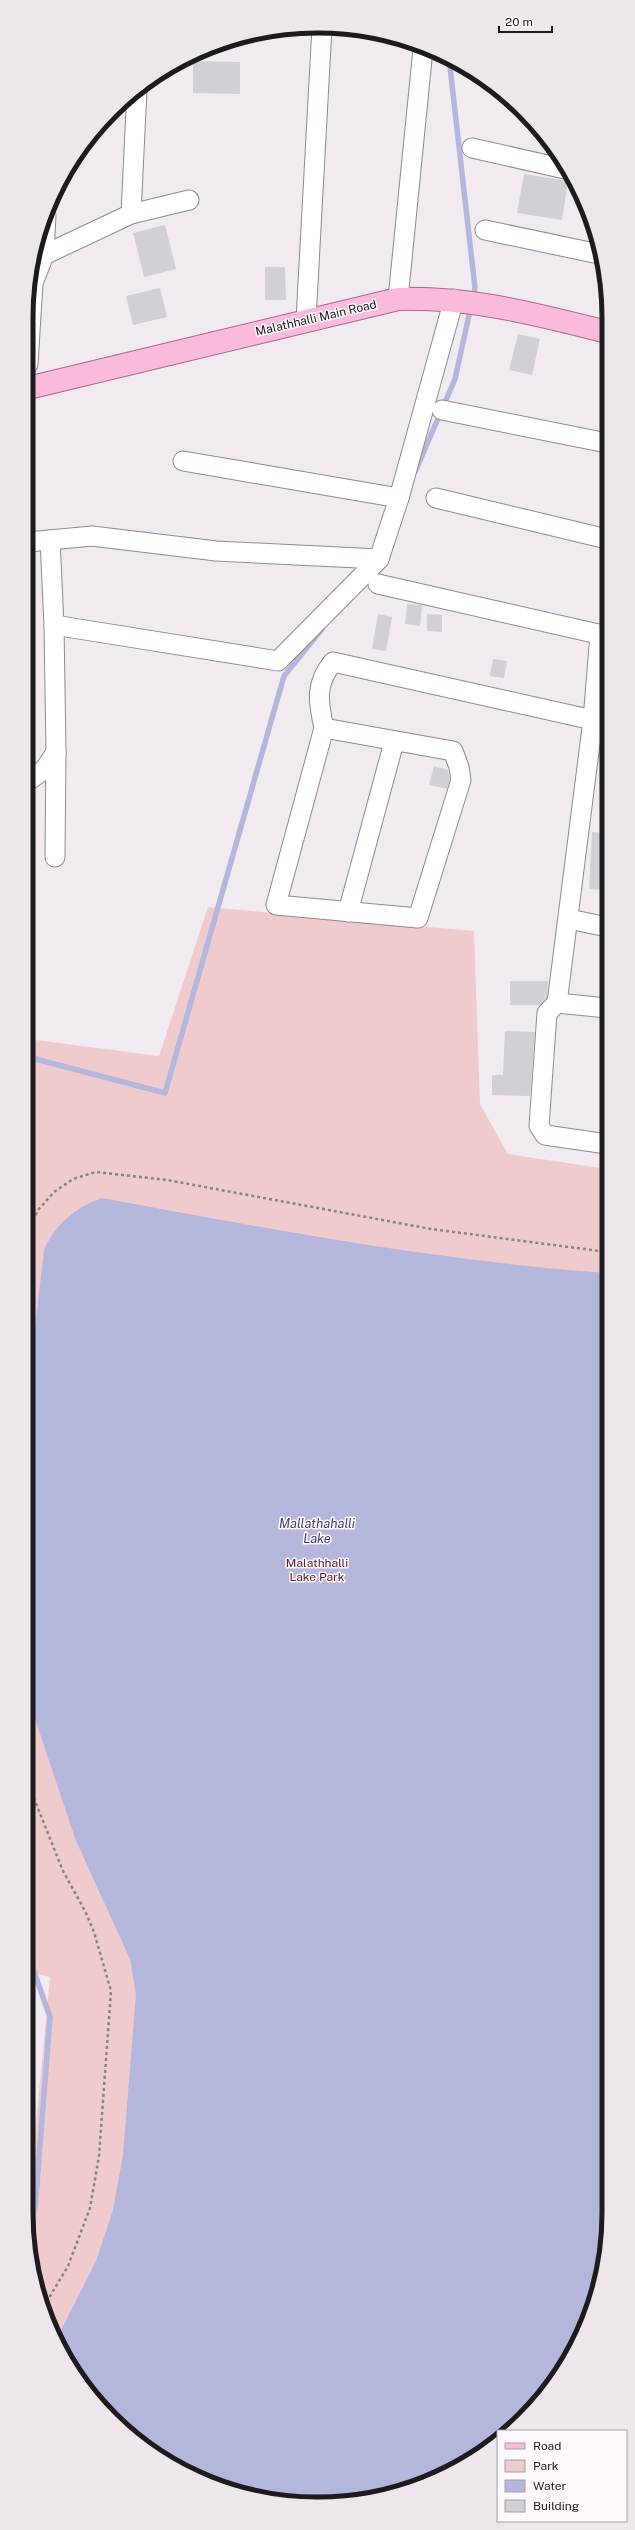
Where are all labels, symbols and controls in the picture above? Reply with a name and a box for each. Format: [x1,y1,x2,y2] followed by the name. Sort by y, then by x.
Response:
[499,8,552,34] scale bar
[505,15,533,29] text: 20 m
[254,297,378,339] street label: Malathhalli Main Road
[279,1516,356,1546] water label: Mallathahalli Lake
[286,1556,348,1584] park label: Malathhalli Lake Park
[497,2430,627,2522] legend
[533,2439,561,2453] text: Road
[533,2459,559,2473] text: Park
[533,2479,567,2493] text: Water
[533,2499,579,2513] text: Building

